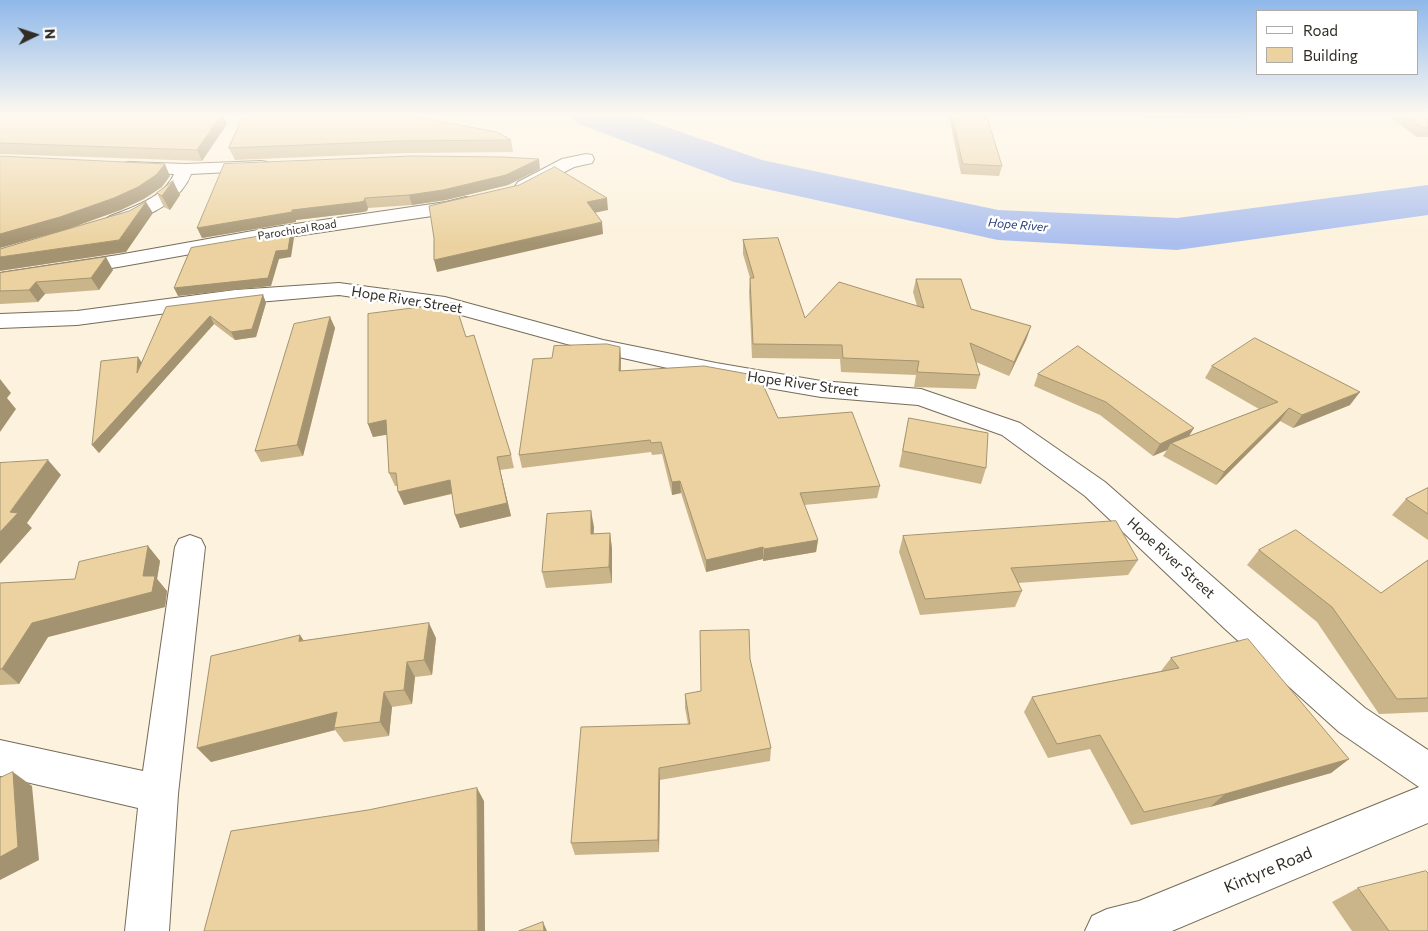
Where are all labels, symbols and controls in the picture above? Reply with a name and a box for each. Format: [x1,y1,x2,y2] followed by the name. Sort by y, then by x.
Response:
[10,10,60,60] north arrow
[1256,10,1418,75] legend
[1303,21,1338,39] text: Road
[42,28,59,40] text: N
[1303,46,1358,64] text: Building
[987,215,1049,235] water label: Hope River
[257,217,337,243] street label: Parochical Road
[350,283,464,317] street label: Hope River Street
[746,368,860,400] street label: Hope River Street
[1124,514,1218,602] street label: Hope River Street
[1221,843,1315,897] street label: Kintyre Road

